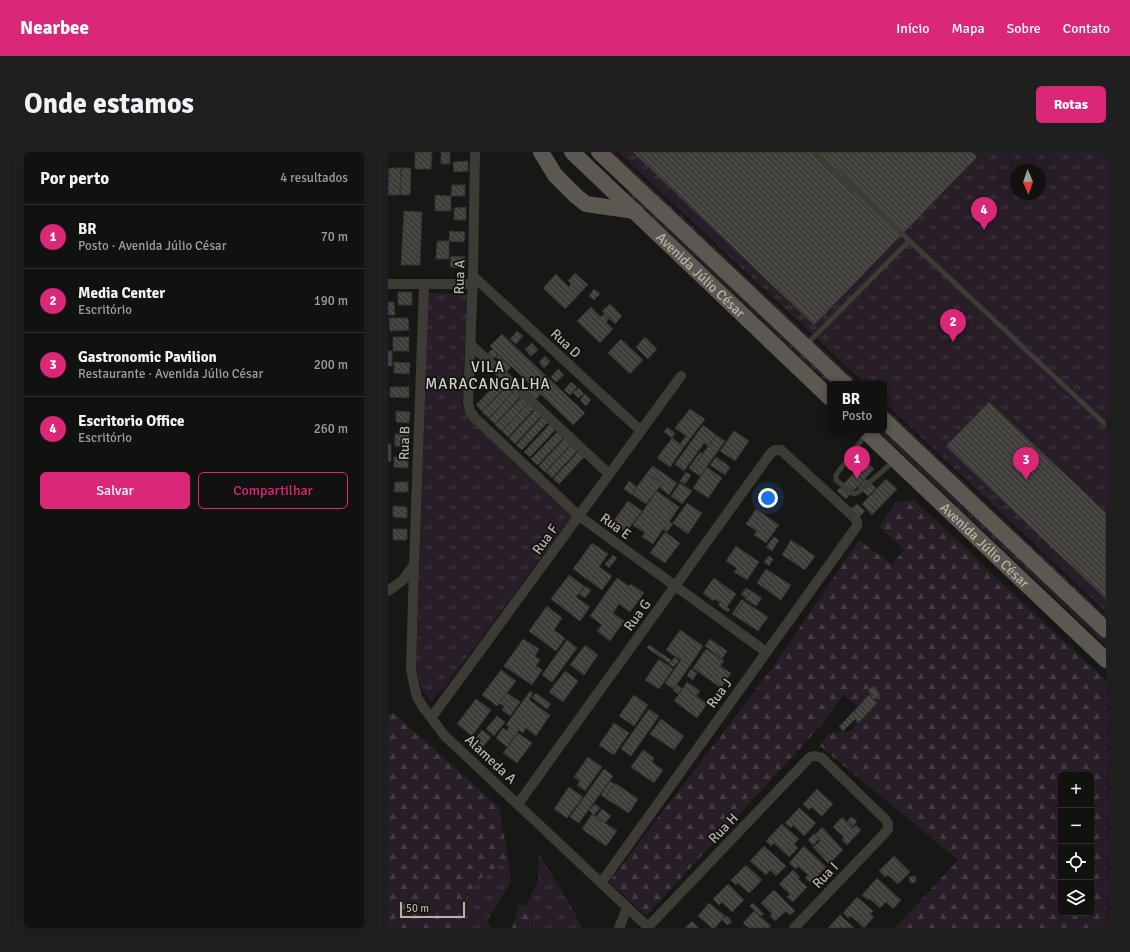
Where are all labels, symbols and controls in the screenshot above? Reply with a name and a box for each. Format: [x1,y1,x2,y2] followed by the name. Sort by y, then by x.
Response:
[20,16,89,40] text: Nearbee
[896,20,930,37] text: Início
[952,20,984,37] text: Mapa
[1006,20,1041,37] text: Sobre
[1063,20,1110,37] text: Contato
[1036,86,1106,123] button: Rotas
[24,87,194,121] text: Onde estamos
[1010,164,1046,200] north arrow
[40,168,109,189] text: Por perto
[280,170,348,186] text: 4 resultados
[971,197,997,230] pin: 4
[78,220,96,238] text: BR
[49,229,57,245] text: 1
[321,229,348,245] text: 70 m
[652,229,749,322] street label: Avenida Júlio César
[78,238,226,254] text: Posto · Avenida Júlio César
[450,259,469,295] street label: Rua A
[78,284,165,302] text: Media Center
[49,293,57,309] text: 2
[314,293,348,309] text: 190 m
[78,302,132,318] text: Escritório
[940,309,966,342] pin: 2
[547,325,584,362] street label: Rua D
[78,348,217,366] text: Gastronomic Pavilion
[49,357,57,373] text: 3
[314,357,348,373] text: 200 m
[425,358,551,393] district label: VILA MARACANGALHA
[78,366,263,382] text: Restaurante · Avenida Júlio César
[827,381,887,433] popup
[842,390,860,408] text: BR
[842,408,872,424] text: Posto
[78,412,184,430] text: Escritorio Office
[49,421,57,437] text: 4
[314,421,348,437] text: 260 m
[395,426,414,461] street label: Rua B
[78,430,132,446] text: Escritório
[844,446,870,479] pin: 1
[1013,447,1039,480] pin: 3
[40,472,190,509] button: Salvar
[198,472,348,509] button: Compartilhar
[758,488,778,508] your location
[937,499,1033,592] street label: Avenida Júlio César
[597,510,634,543] street label: Rua E
[529,521,562,558] street label: Rua F
[620,596,655,634] street label: Rua G
[703,675,736,711] street label: Rua J
[461,731,520,788] street label: Alameda A
[1058,772,1094,916] map controls
[1058,772,1094,808] button: +
[1058,808,1094,844] button: −
[705,810,742,847] street label: Rua H
[1058,844,1094,880] button: locate
[809,859,842,892] street label: Rua I
[1058,880,1094,916] button: layers
[400,900,465,919] scale bar
[406,902,429,915] text: 50 m

